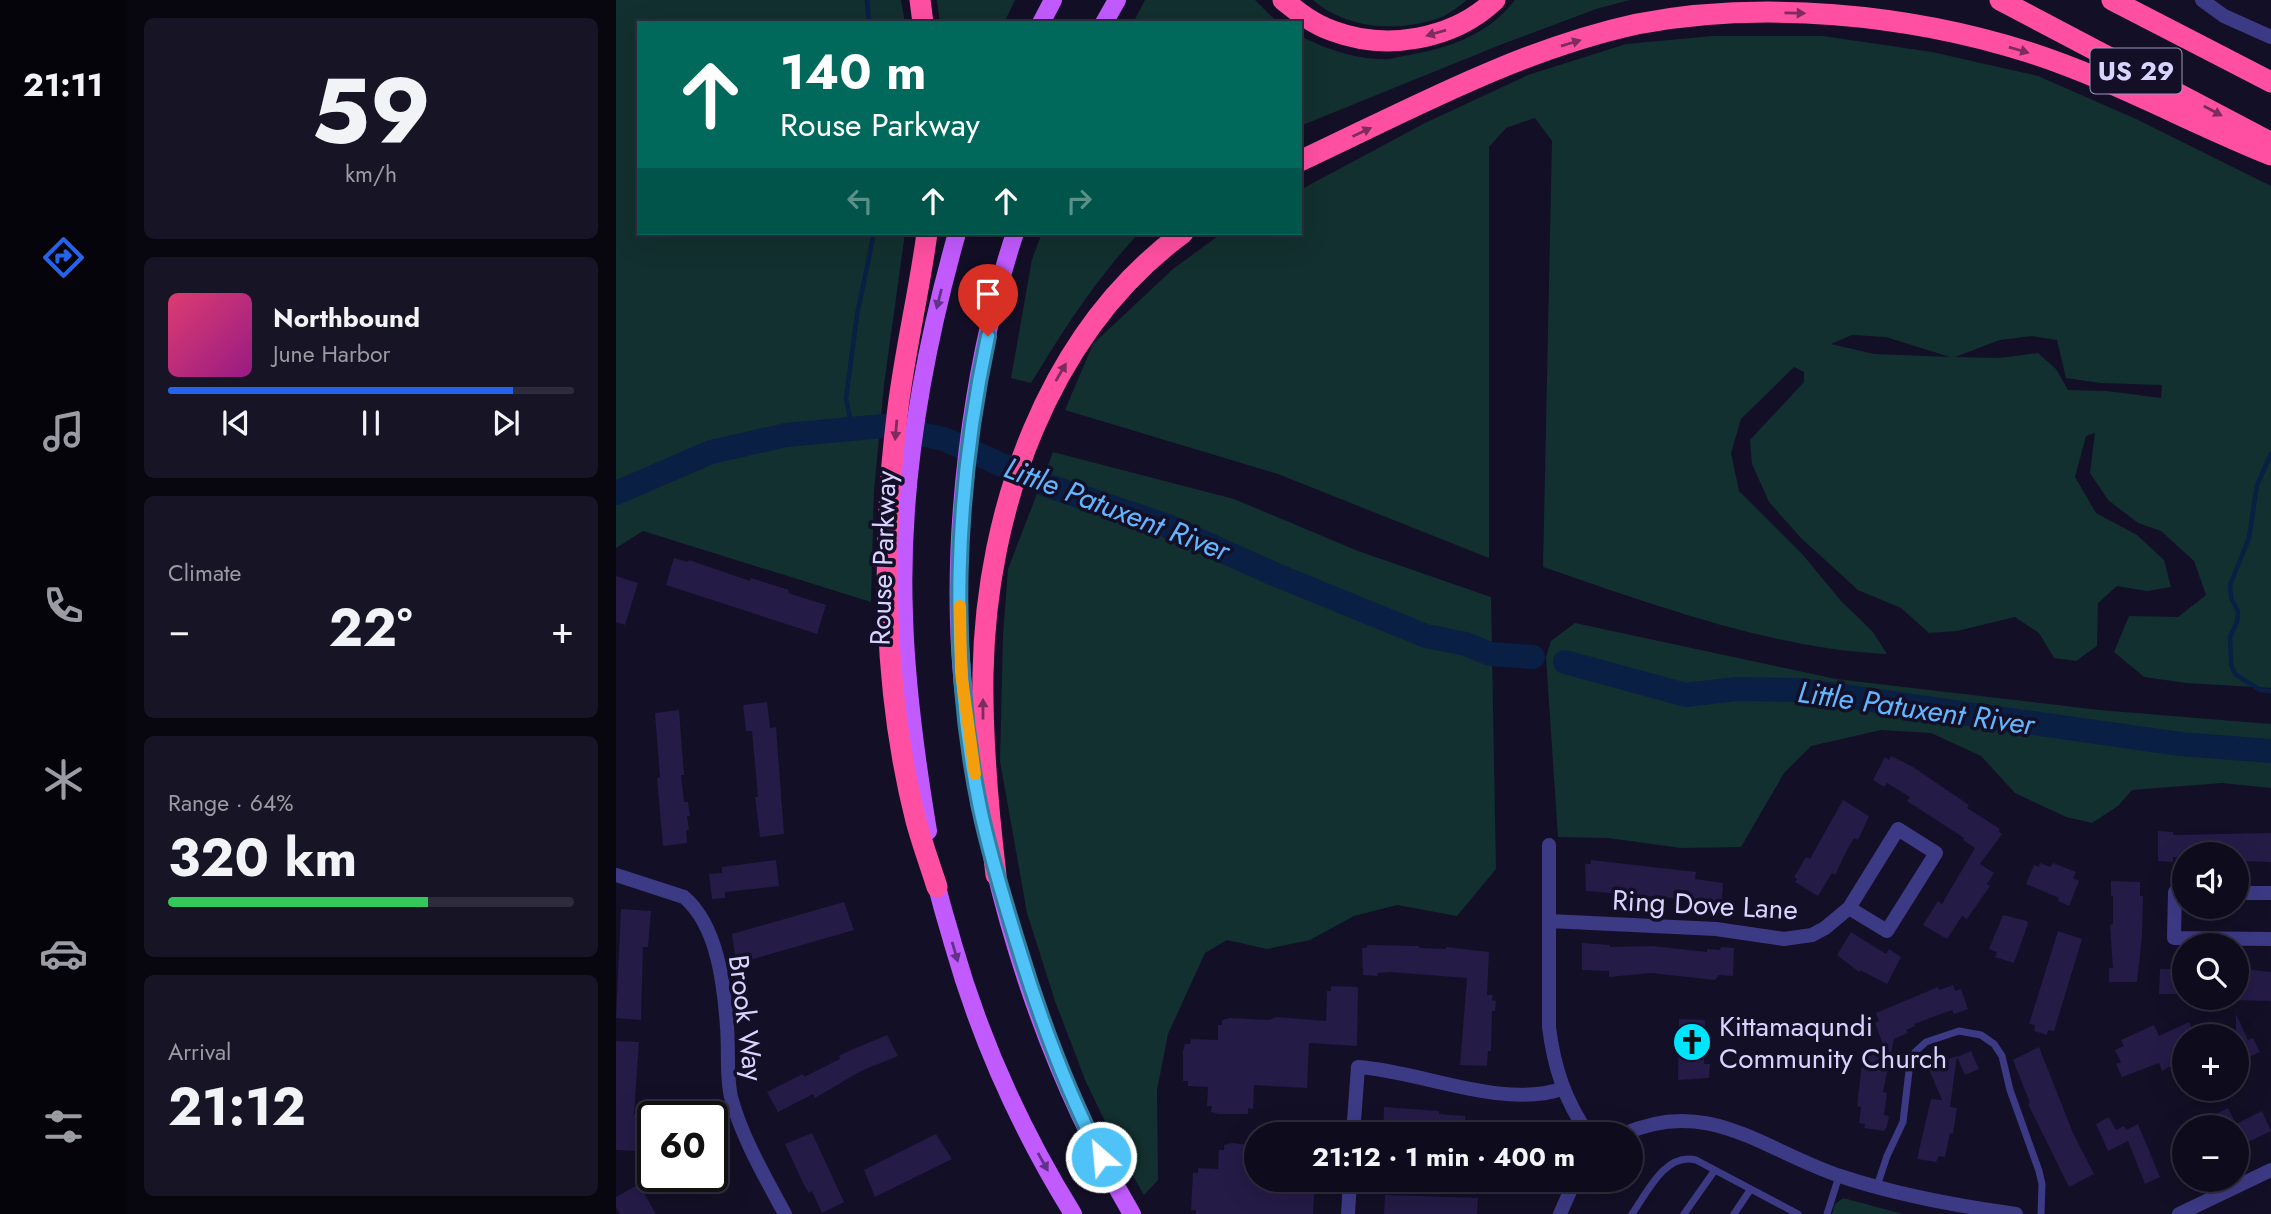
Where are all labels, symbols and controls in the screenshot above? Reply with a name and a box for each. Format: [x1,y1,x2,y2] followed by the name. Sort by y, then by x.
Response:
[1784,7,1806,18] one-way arrow
[1425,28,1446,38] one-way arrow
[780,37,926,107] text: 140 m
[1561,37,1582,47] one-way arrow
[2009,45,2030,55] one-way arrow
[311,46,431,177] text: 59
[2090,48,2182,94] road number: US 29
[665,49,756,140] icon: ahead
[23,62,103,108] text: 21:11
[780,102,980,148] text: Rouse Parkway
[2203,105,2223,117] one-way arrow
[1352,126,1372,138] one-way arrow
[345,157,397,191] text: km/h
[841,182,879,220] icon: left
[914,182,952,220] icon: ahead
[987,182,1025,220] icon: ahead
[1060,182,1098,220] icon: right
[39,233,88,282] icon: directions
[958,264,1018,336] pin
[969,275,1007,313] icon: arrive
[933,288,944,310] one-way arrow
[273,299,420,337] text: Northbound
[273,337,390,371] text: June Harbor
[1055,363,1067,382] one-way arrow
[217,404,255,442] icon: previous
[352,404,390,442] icon: pause
[487,404,525,442] icon: next
[39,407,88,456] icon: music
[890,419,901,441] one-way arrow
[998,446,1238,573] water label: Little Patuxent River
[859,469,907,646] street label: Rouse Parkway
[168,556,241,590] text: Climate
[39,581,88,630] icon: phone
[329,590,412,666] text: 22°
[168,602,190,657] text: −
[551,602,574,657] text: +
[1795,670,2039,746] water label: Little Patuxent River
[977,698,989,720] one-way arrow
[39,755,88,804] icon: climate
[168,786,294,820] text: Range · 64%
[168,820,357,896] text: 320 km
[2172,842,2249,1192] map controls
[2172,842,2249,919] button: sound
[1611,880,1799,930] street label: Ring Dove Lane
[39,929,88,978] icon: car
[2172,933,2249,1010] button: search
[951,942,961,963] one-way arrow
[718,953,774,1084] street label: Brook Way
[1719,1006,1947,1079] place label: Kittamaqundi Community Church
[1671,1021,1713,1063] church icon: Kittamaqundi Community Church
[2172,1024,2249,1101] button: +
[168,1035,231,1069] text: Arrival
[168,1069,306,1145] text: 21:12
[637,1101,728,1192] speed limit sign: 60
[39,1102,88,1151] icon: filters
[2172,1115,2249,1192] button: −
[1064,1120,1138,1194] position arrow
[1312,1138,1575,1176] text: 21:12 · 1 min · 400 m
[1037,1152,1049,1171] one-way arrow

